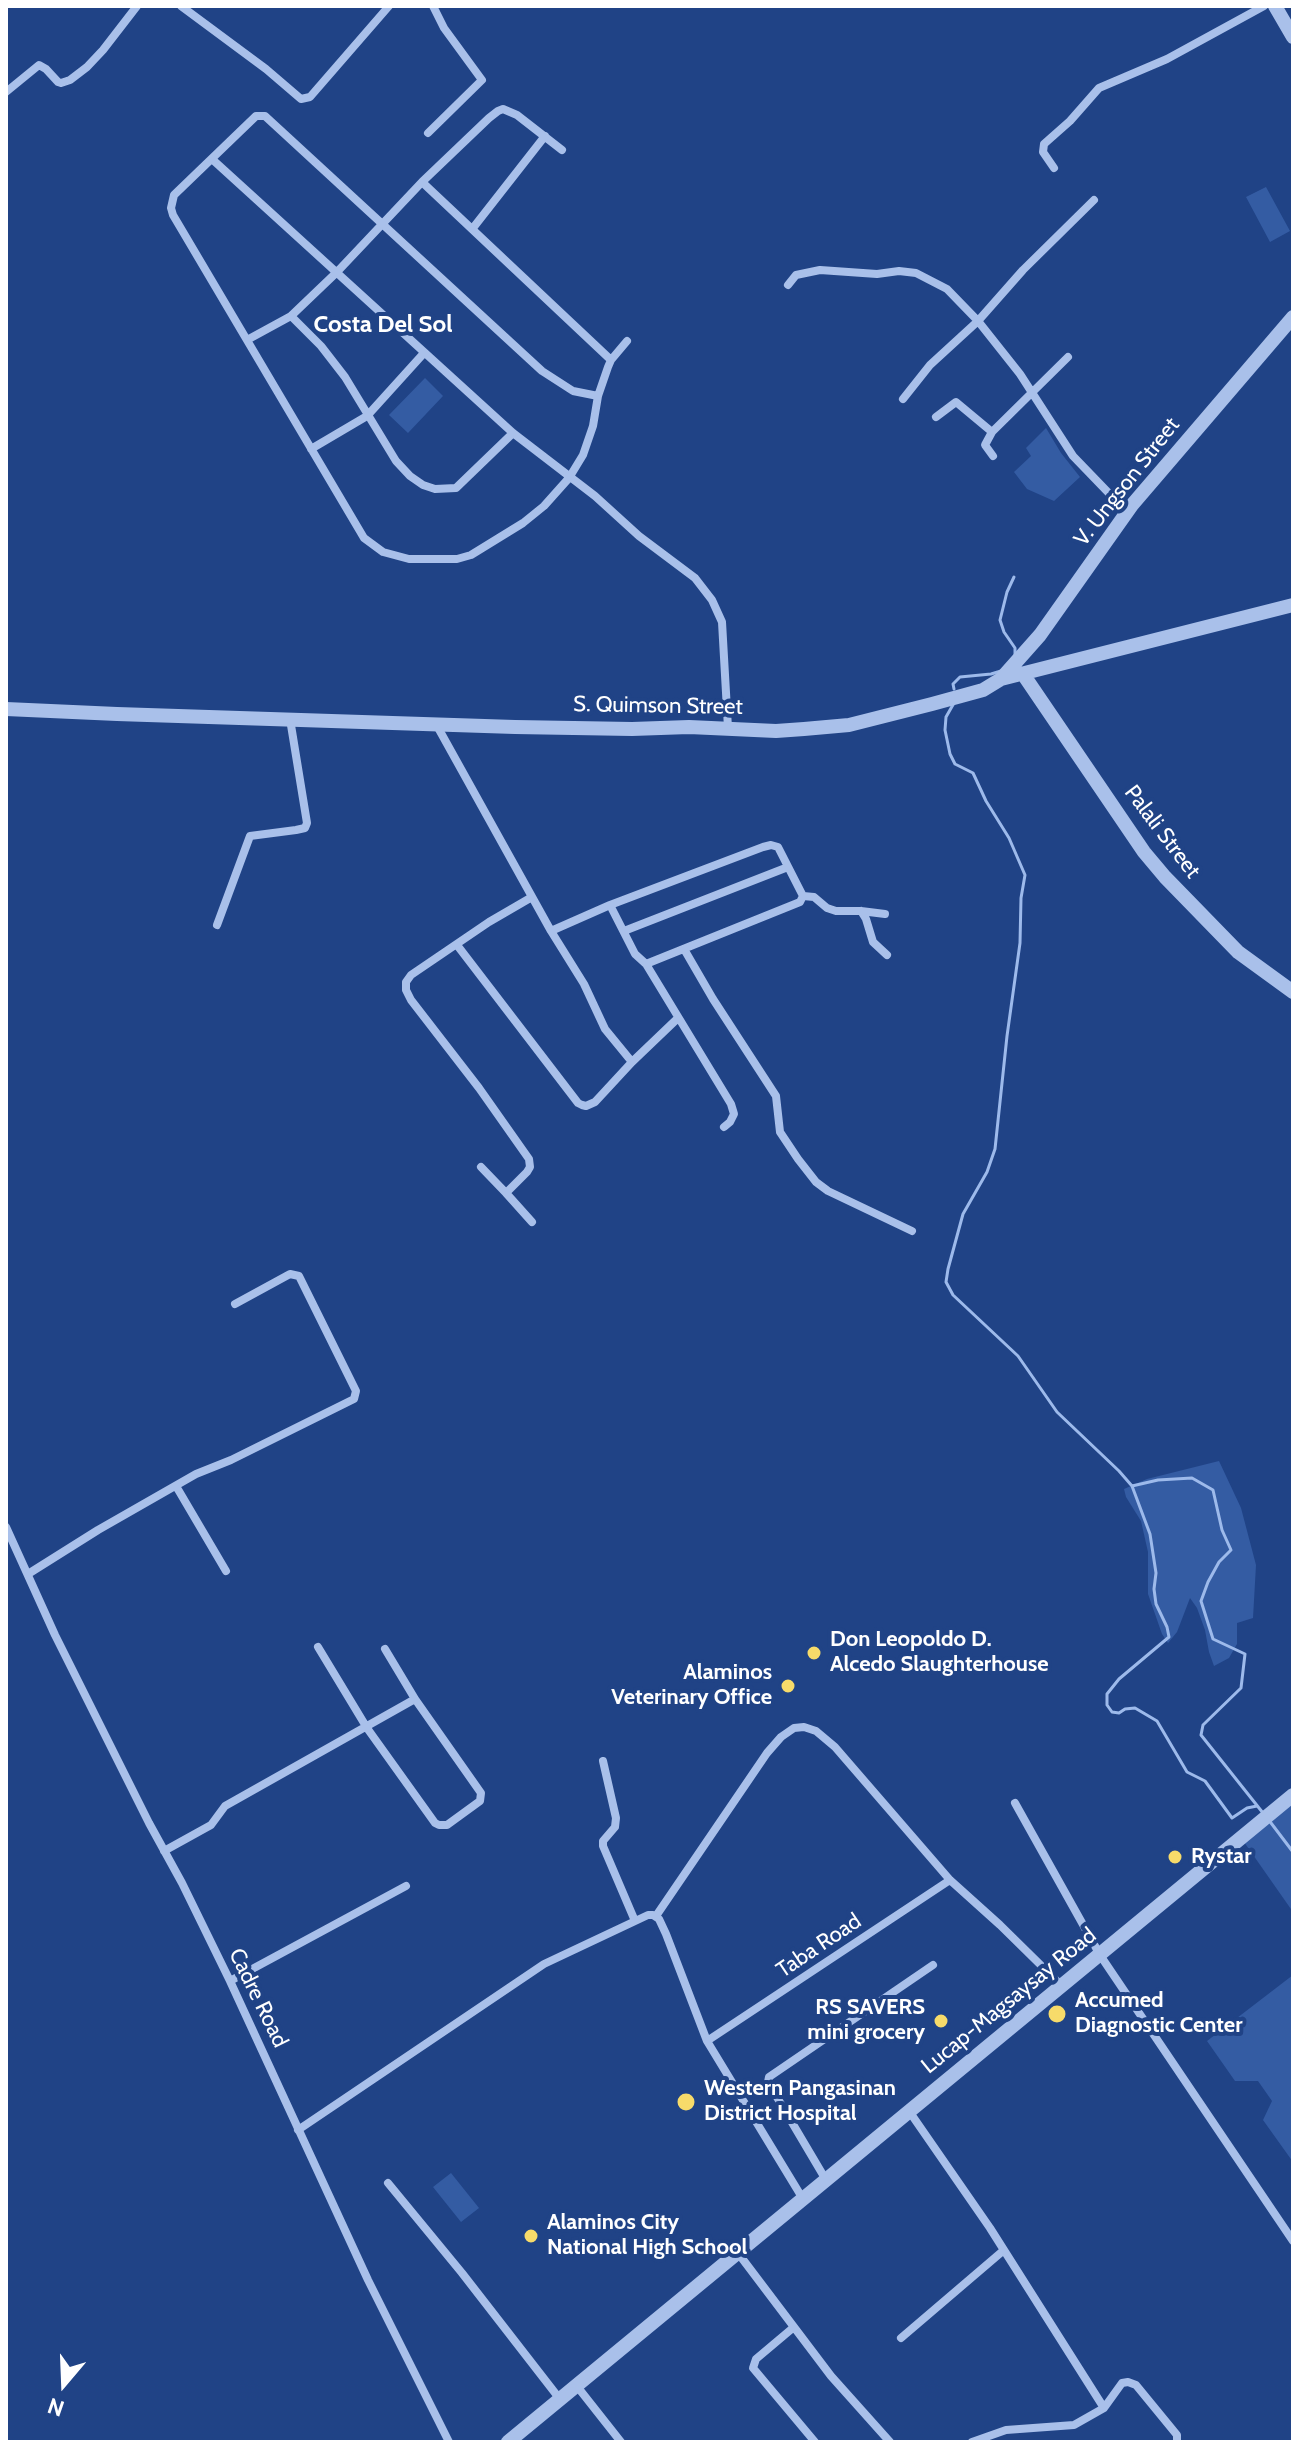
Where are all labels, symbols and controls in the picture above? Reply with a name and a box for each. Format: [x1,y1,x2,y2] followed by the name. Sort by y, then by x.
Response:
[314,311,452,339] district label: Costa Del Sol
[1069,412,1185,552] street label: V. Ungson Street
[573,691,743,721] street label: S. Quimson Street
[1118,780,1206,884] street label: Palali Street
[830,1627,1049,1678] place label: Don Leopoldo D. Alcedo Slaughterhouse
[805,1644,823,1662] marker: Don Leopoldo D. Alcedo Slaughterhouse
[611,1660,772,1712] place label: Alaminos Veterinary Office
[779,1677,797,1695] marker: Alaminos Veterinary Office
[1191,1844,1251,1870] place label: Rystar
[1166,1848,1184,1866] marker: Rystar
[772,1908,866,1984] street label: Taba Road
[916,1922,1102,2080] street label: Lucap-Magsaysay Road
[223,1944,293,2052] street label: Cadre Road
[1075,1988,1242,2040] place label: Accumed Diagnostic Center
[807,1995,925,2046] place label: RS SAVERS mini grocery
[1046,2003,1068,2025] marker: Accumed Diagnostic Center
[932,2012,950,2030] marker: RS SAVERS mini grocery
[704,2076,896,2128] place label: Western Pangasinan District Hospital
[675,2091,697,2113] marker: Western Pangasinan District Hospital
[547,2210,747,2262] place label: Alaminos City National High School
[522,2227,540,2245] marker: Alaminos City National High School
[24,2344,104,2424] north arrow
[44,2392,68,2422] text: N

